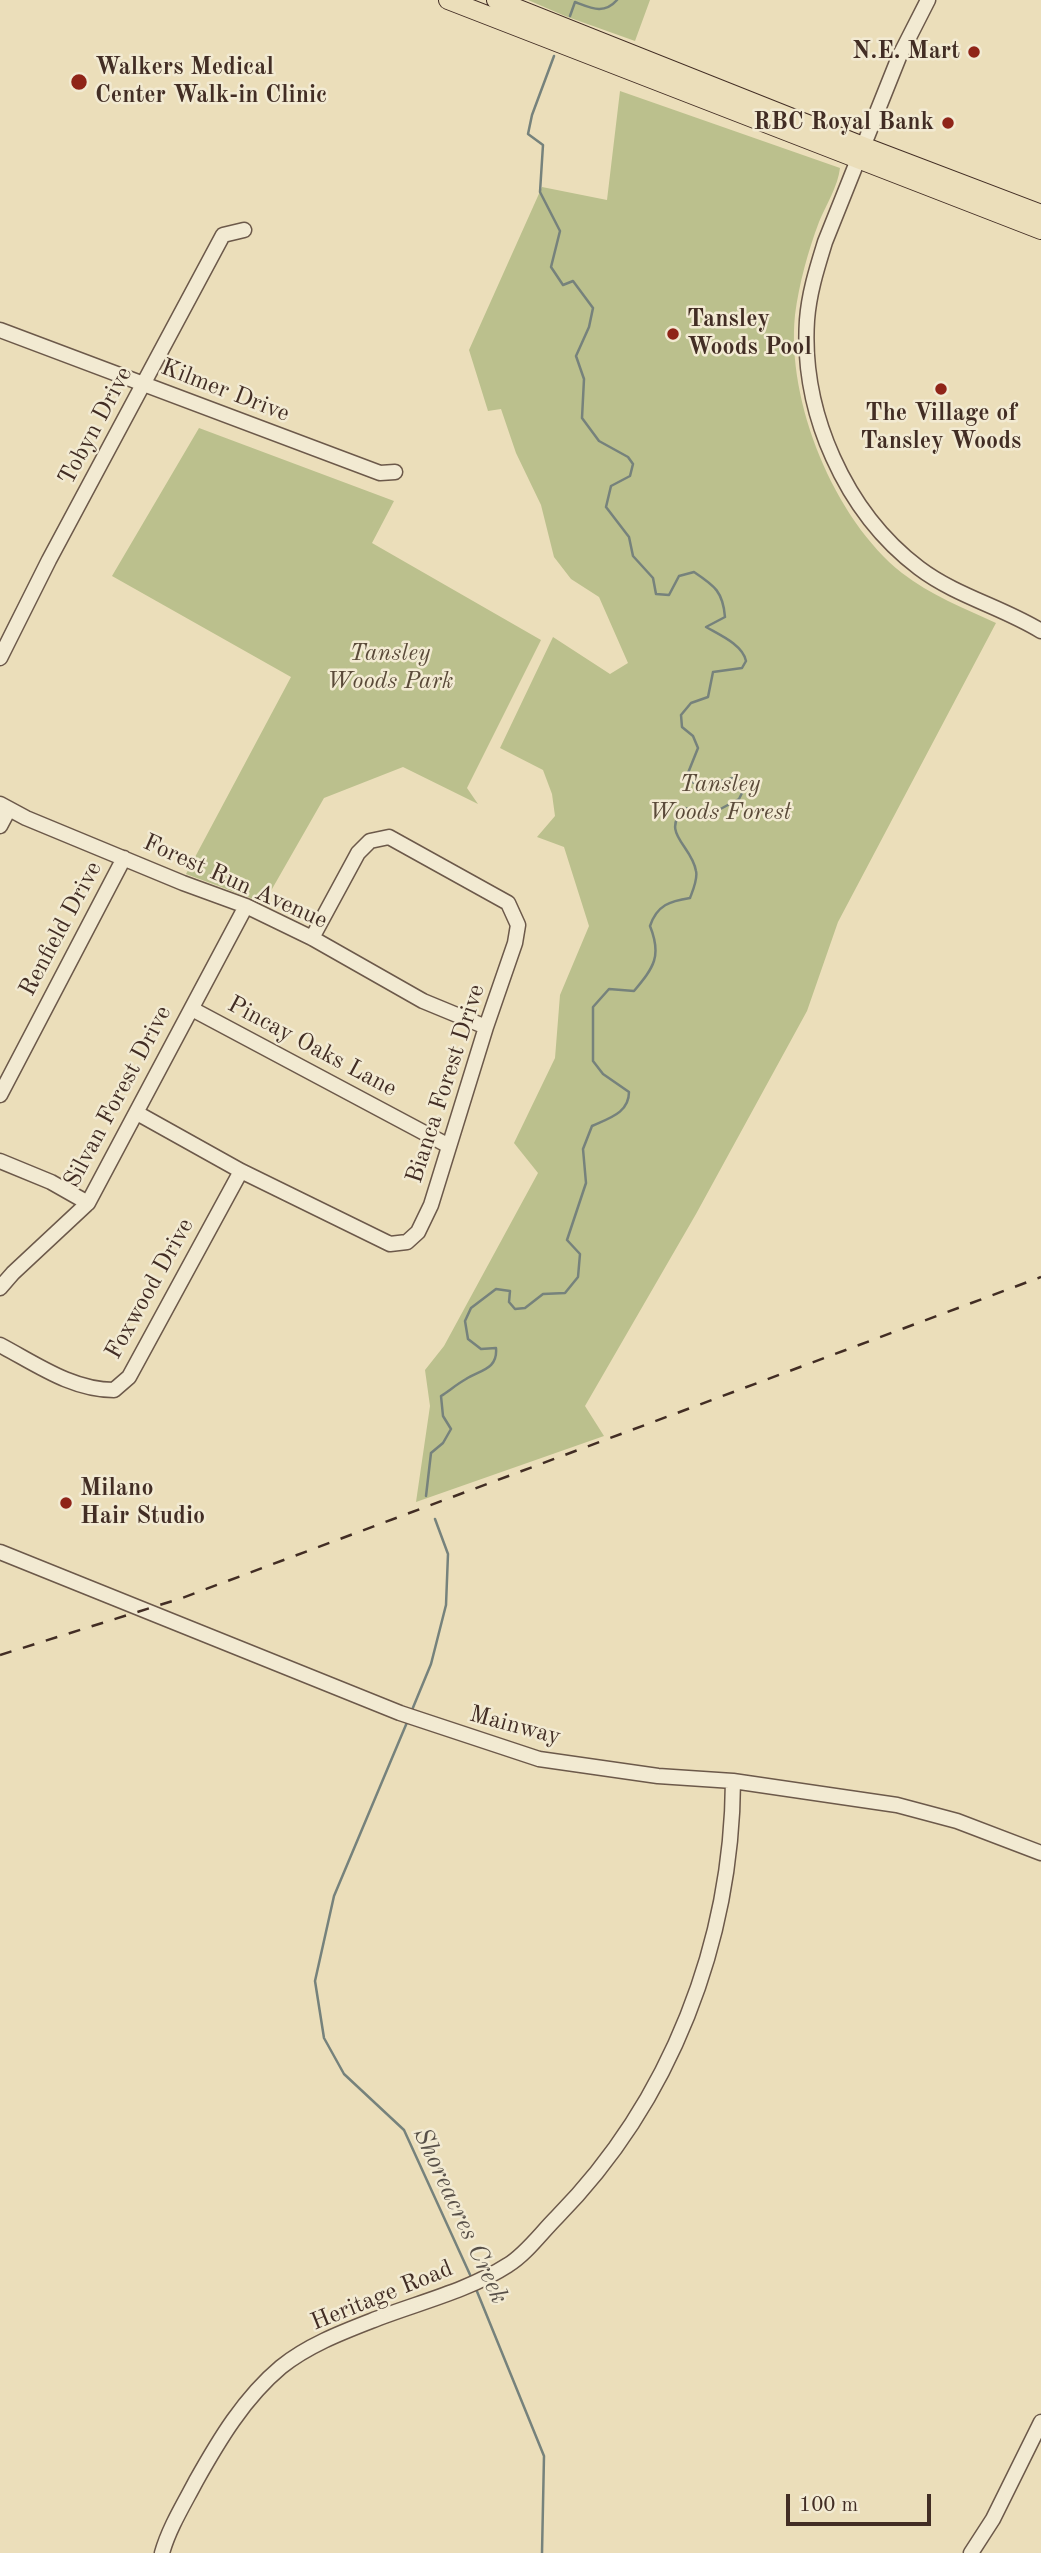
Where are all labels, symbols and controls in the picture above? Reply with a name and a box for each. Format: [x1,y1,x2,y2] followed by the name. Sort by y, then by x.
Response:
[852,38,960,66] place label: N.E. Mart
[966,44,982,60] marker: N.E. Mart
[95,54,327,110] place label: Walkers Medical Center Walk-in Clinic
[69,72,89,92] marker: Walkers Medical Center Walk-in Clinic
[753,109,934,137] place label: RBC Royal Bank
[940,115,956,131] marker: RBC Royal Bank
[687,306,812,362] place label: Tansley Woods Pool
[665,326,681,342] marker: Tansley Woods Pool
[157,353,293,429] street label: Kilmer Drive
[53,362,139,490] street label: Tobyn Drive
[933,381,949,397] marker: The Village of Tansley Woods
[861,400,1021,456] place label: The Village of Tansley Woods
[326,640,454,696] park label: Tansley Woods Park
[649,771,791,827] park label: Tansley Woods Forest
[138,828,332,936] street label: Forest Run Avenue
[13,857,109,1001] street label: Renfield Drive
[400,981,492,1187] street label: Bianca Forest Drive
[223,990,401,1104] street label: Pincay Oaks Lane
[58,1001,178,1193] street label: Silvan Forest Drive
[99,1214,201,1364] street label: Foxwood Drive
[80,1475,205,1531] place label: Milano Hair Studio
[58,1495,74,1511] marker: Milano Hair Studio
[466,1700,564,1752] street label: Mainway
[406,2123,514,2309] water label: Shoreacres Creek
[307,2254,457,2338] street label: Heritage Road
[789,2480,934,2524] scale bar
[799,2495,858,2516] text: 100 m

